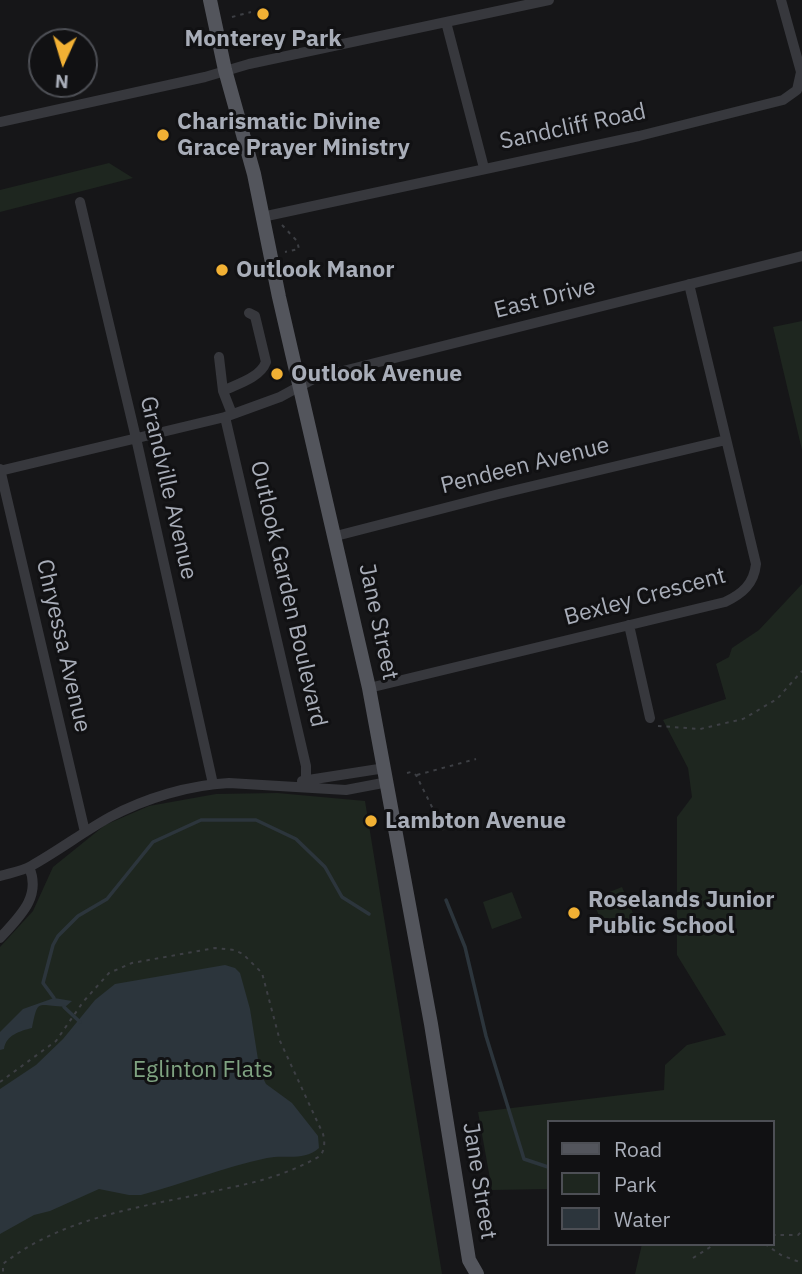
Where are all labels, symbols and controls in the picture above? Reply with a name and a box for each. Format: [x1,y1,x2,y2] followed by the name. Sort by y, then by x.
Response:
[255,6,271,22] marker: Monterey Park
[184,25,342,53] place label: Monterey Park
[28,28,98,98] north arrow
[54,70,69,94] text: N
[497,98,649,156] street label: Sandcliff Road
[177,108,410,162] place label: Charismatic Divine Grace Prayer Ministry
[155,127,171,143] marker: Charismatic Divine Grace Prayer Ministry
[236,256,394,284] place label: Outlook Manor
[214,262,230,278] marker: Outlook Manor
[491,273,599,325] street label: East Drive
[291,360,462,388] place label: Outlook Avenue
[269,366,285,382] marker: Outlook Avenue
[133,394,203,582] street label: Grandville Avenue
[438,432,612,500] street label: Pendeen Avenue
[244,458,332,730] street label: Outlook Garden Boulevard
[30,557,96,735] street label: Chryessa Avenue
[352,561,404,683] street label: Jane Street
[561,562,729,632] street label: Bexley Crescent
[385,807,566,835] place label: Lambton Avenue
[363,813,379,829] marker: Lambton Avenue
[588,886,775,940] place label: Roselands Junior Public School
[566,905,582,921] marker: Roselands Junior Public School
[133,1056,273,1084] park label: Eglinton Flats
[456,1120,502,1242] street label: Jane Street
[546,1120,774,1246] legend
[614,1135,662,1163] text: Road
[614,1170,657,1198] text: Park
[614,1205,670,1233] text: Water

